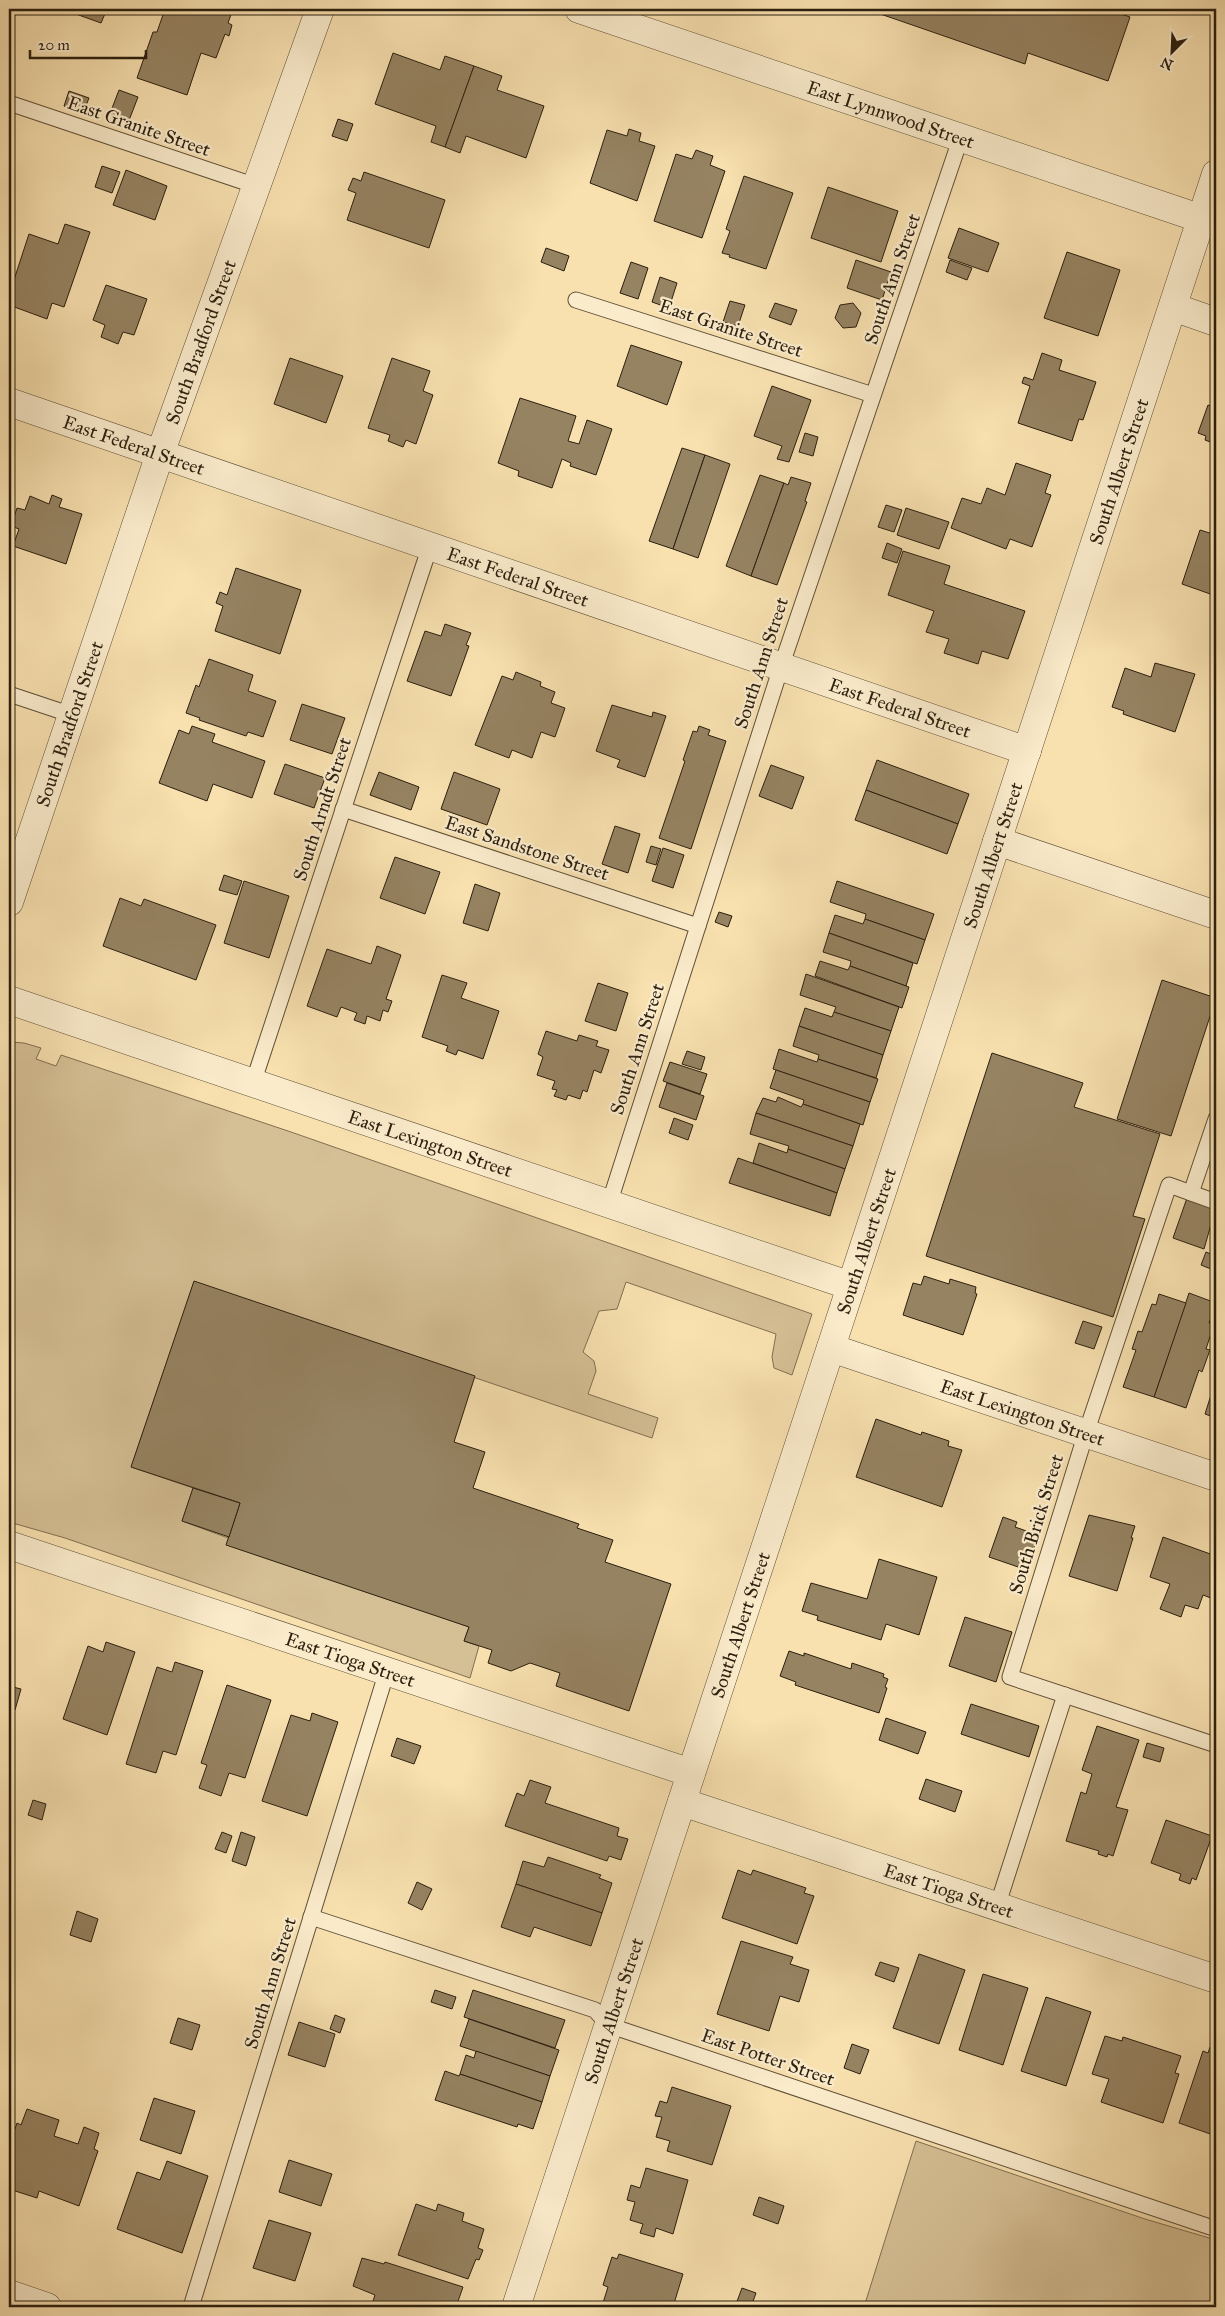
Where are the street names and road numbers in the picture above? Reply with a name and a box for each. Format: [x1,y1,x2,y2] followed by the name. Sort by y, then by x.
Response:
[804,75,978,153] street label: East Lynnwood Street
[64,91,214,161] street label: East Granite Street
[859,210,925,347] street label: South Ann Street
[160,256,241,427] street label: South Bradford Street
[656,294,806,362] street label: East Granite Street
[1084,395,1153,547] street label: South Albert Street
[60,410,208,480] street label: East Federal Street
[444,542,592,612] street label: East Federal Street
[729,594,793,732] street label: South Ann Street
[30,638,108,810] street label: South Bradford Street
[826,673,974,743] street label: East Federal Street
[288,734,356,884] street label: South Arndt Street
[958,779,1027,931] street label: South Albert Street
[442,811,612,885] street label: East Sandstone Street
[605,980,669,1118] street label: South Ann Street
[345,1105,516,1182] street label: East Lexington Street
[831,1165,901,1317] street label: South Albert Street
[937,1374,1108,1451] street label: East Lexington Street
[1004,1451,1068,1597] street label: South Brick Street
[705,1549,775,1701] street label: South Albert Street
[282,1627,419,1692] street label: East Tioga Street
[881,1858,1017,1923] street label: East Tioga Street
[239,1914,301,2052] street label: South Ann Street
[579,1934,648,2087] street label: South Albert Street
[698,2023,838,2091] street label: East Potter Street

